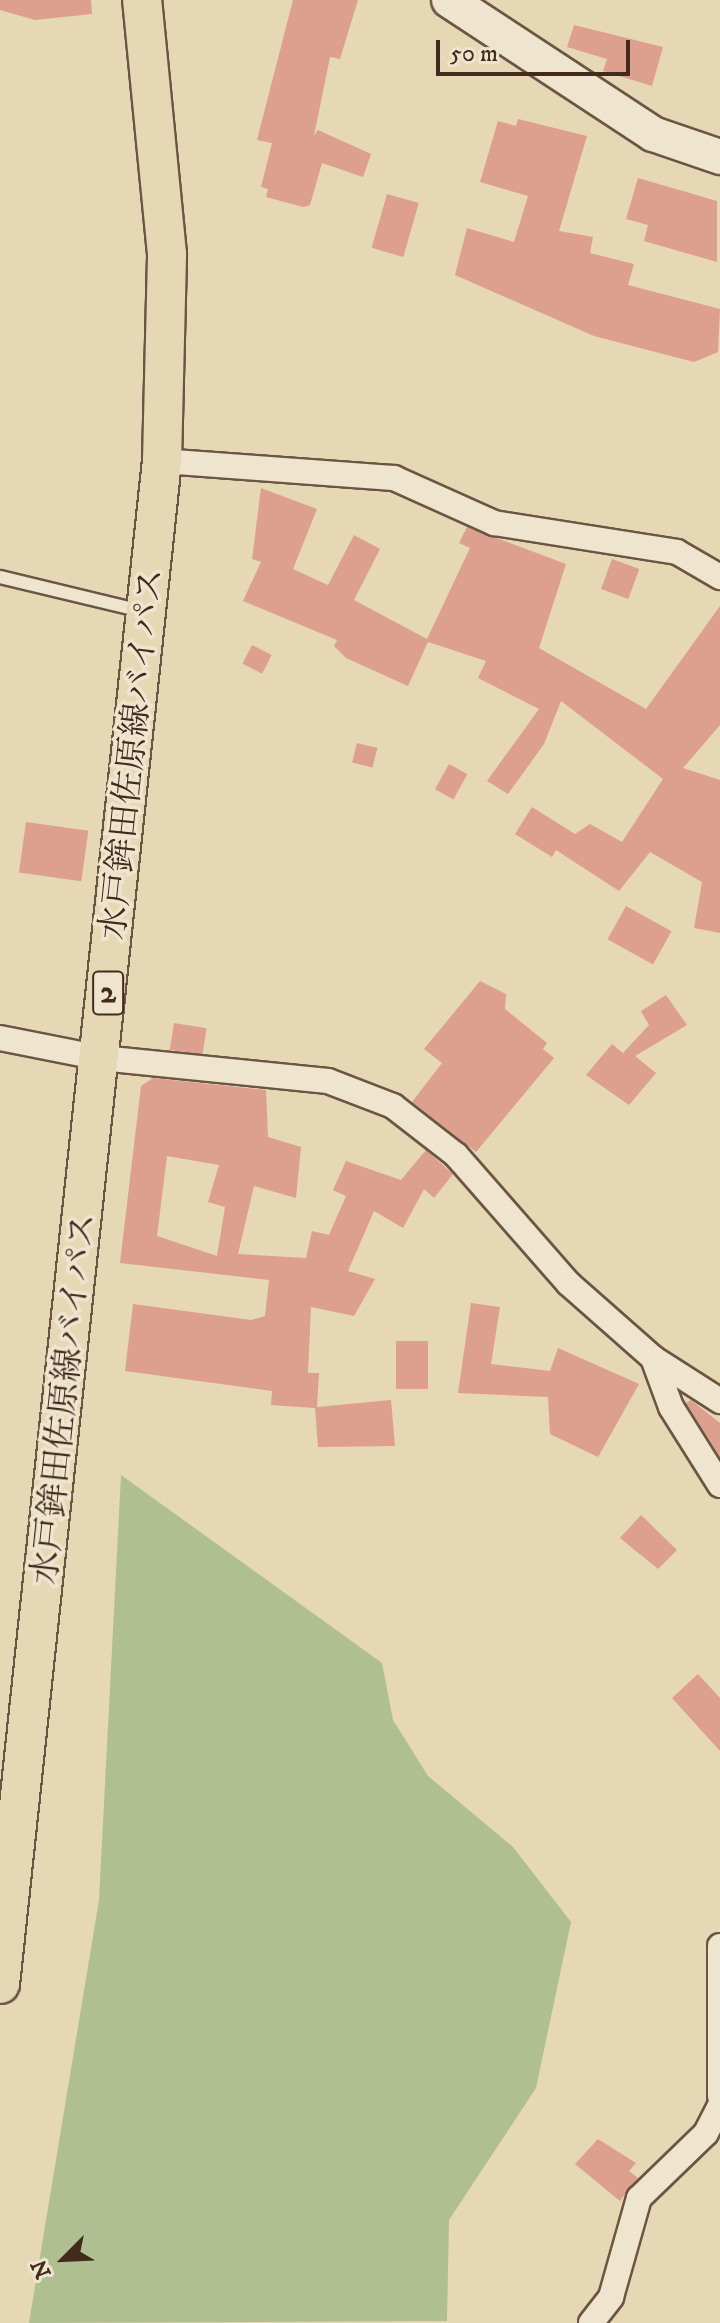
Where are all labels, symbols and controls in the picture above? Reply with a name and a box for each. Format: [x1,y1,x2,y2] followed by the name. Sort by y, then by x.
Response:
[440,24,634,74] scale bar
[450,39,498,69] text: 50 m
[93,566,173,942] street label: 水戸鉾田佐原線バイパス
[92,965,124,1021] road number: 2
[25,1211,105,1587] street label: 水戸鉾田佐原線バイパス
[24,2219,104,2299] north arrow
[26,2255,58,2283] text: N

